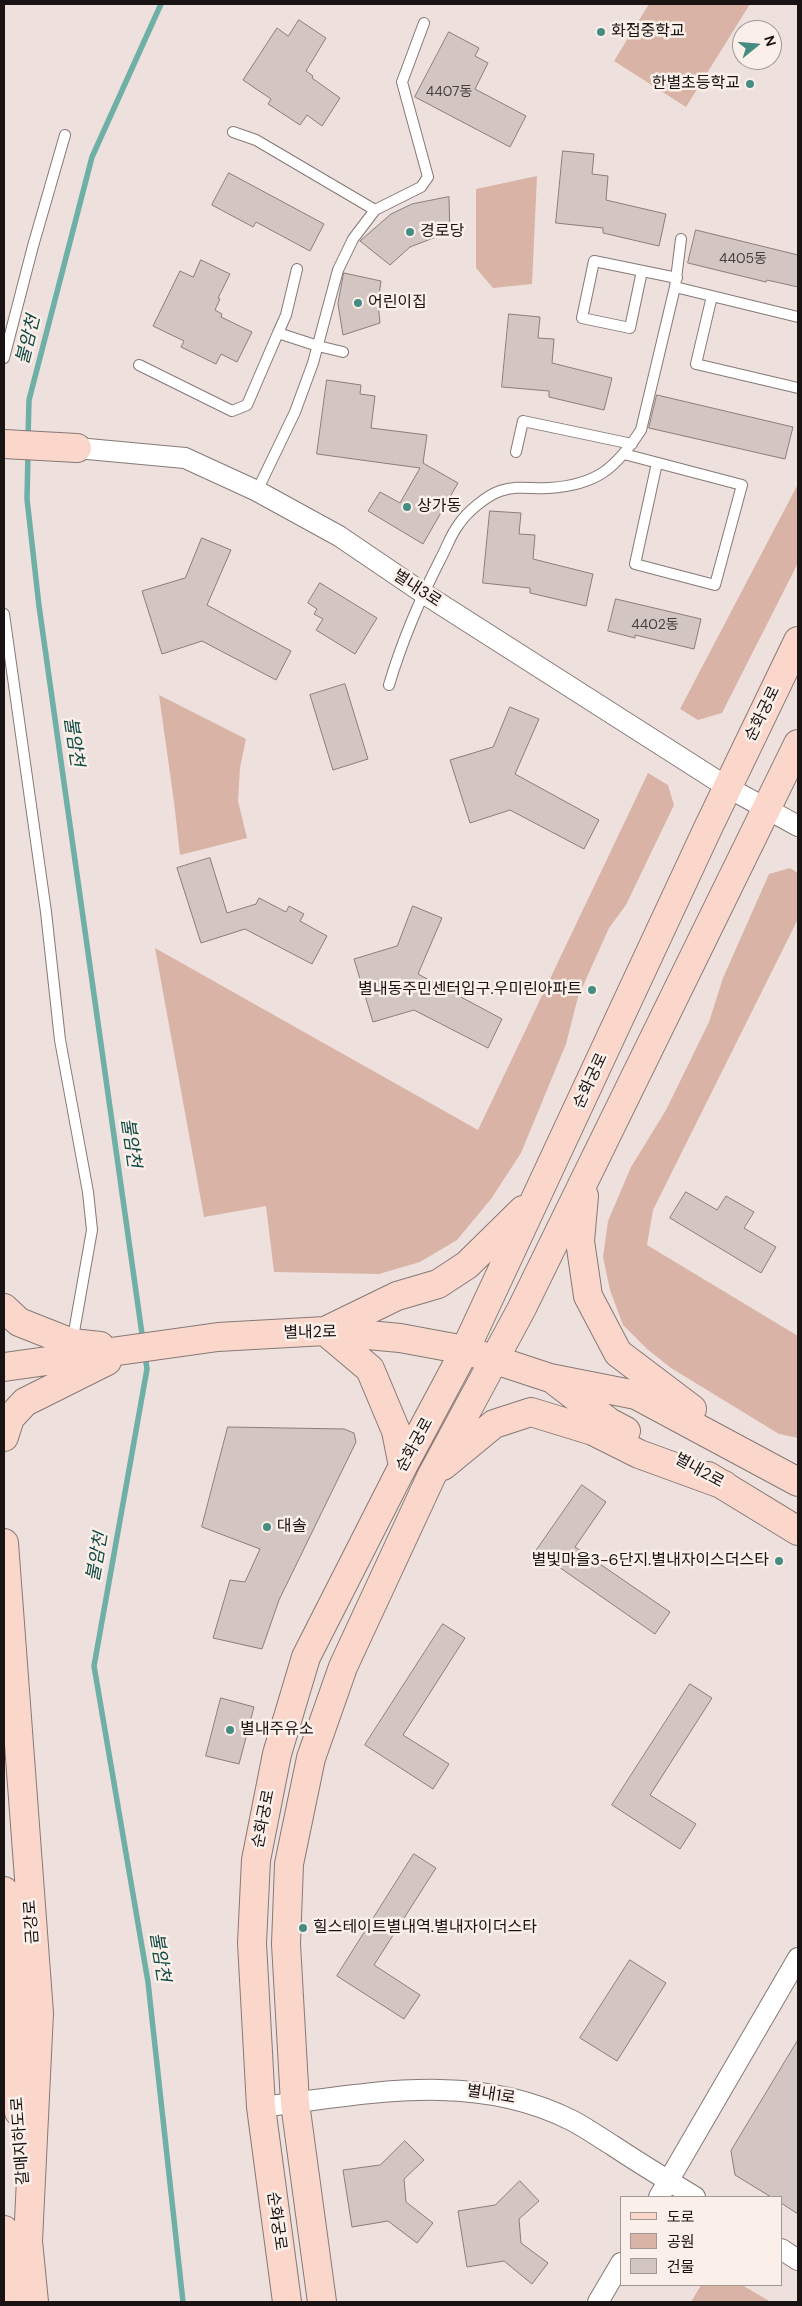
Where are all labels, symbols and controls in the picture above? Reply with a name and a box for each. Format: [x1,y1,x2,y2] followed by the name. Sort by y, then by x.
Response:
[732,20,782,70] north arrow
[611,22,685,42] place label: 화접중학교
[595,26,607,38] marker: 화접중학교
[760,33,780,48] text: N
[652,74,740,94] place label: 한별초등학교
[744,78,756,90] marker: 한별초등학교
[426,84,472,100] house number: 4407동
[420,222,464,242] place label: 경로당
[404,226,416,238] marker: 경로당
[719,251,767,267] house number: 4405동
[368,293,427,313] place label: 어린이집
[352,297,364,309] marker: 어린이집
[13,313,45,367] water label: 불암천
[417,497,461,517] place label: 상가동
[401,501,413,513] marker: 상가동
[389,566,445,612] street label: 별내3로
[631,617,679,633] house number: 4402동
[741,683,785,745] street label: 순화궁로
[59,716,87,768] water label: 불암천
[358,980,582,1000] place label: 별내동주민센터입구.우미린아파트
[586,984,598,996] marker: 별내동주민센터입구.우미린아파트
[570,1050,612,1112] street label: 순화궁로
[116,1117,144,1169] water label: 불암천
[283,1323,337,1343] street label: 별내2로
[392,1415,438,1475] street label: 순화궁로
[671,1450,727,1492] street label: 별내2로
[277,1517,306,1537] place label: 대솔
[261,1521,273,1533] marker: 대솔
[83,1531,113,1583] water label: 불암천
[532,1551,769,1571] place label: 별빛마을3-6단지.별내자이스더스타
[773,1555,785,1567] marker: 별빛마을3-6단지.별내자이스더스타
[240,1720,314,1740] place label: 별내주유소
[224,1724,236,1736] marker: 별내주유소
[249,1788,279,1850] street label: 순화궁로
[21,1899,43,1945] street label: 금강로
[313,1918,537,1938] place label: 힐스테이트별내역.별내자이더스타
[297,1922,309,1934] marker: 힐스테이트별내역.별내자이더스타
[144,1931,174,1983] water label: 불암천
[465,2082,517,2108] street label: 별내1로
[8,2096,34,2186] street label: 갈매지하도로
[262,2191,290,2251] street label: 순화궁로
[620,2196,782,2286] legend
[667,2207,695,2227] text: 도로
[667,2232,695,2252] text: 공원
[667,2257,695,2277] text: 건물

